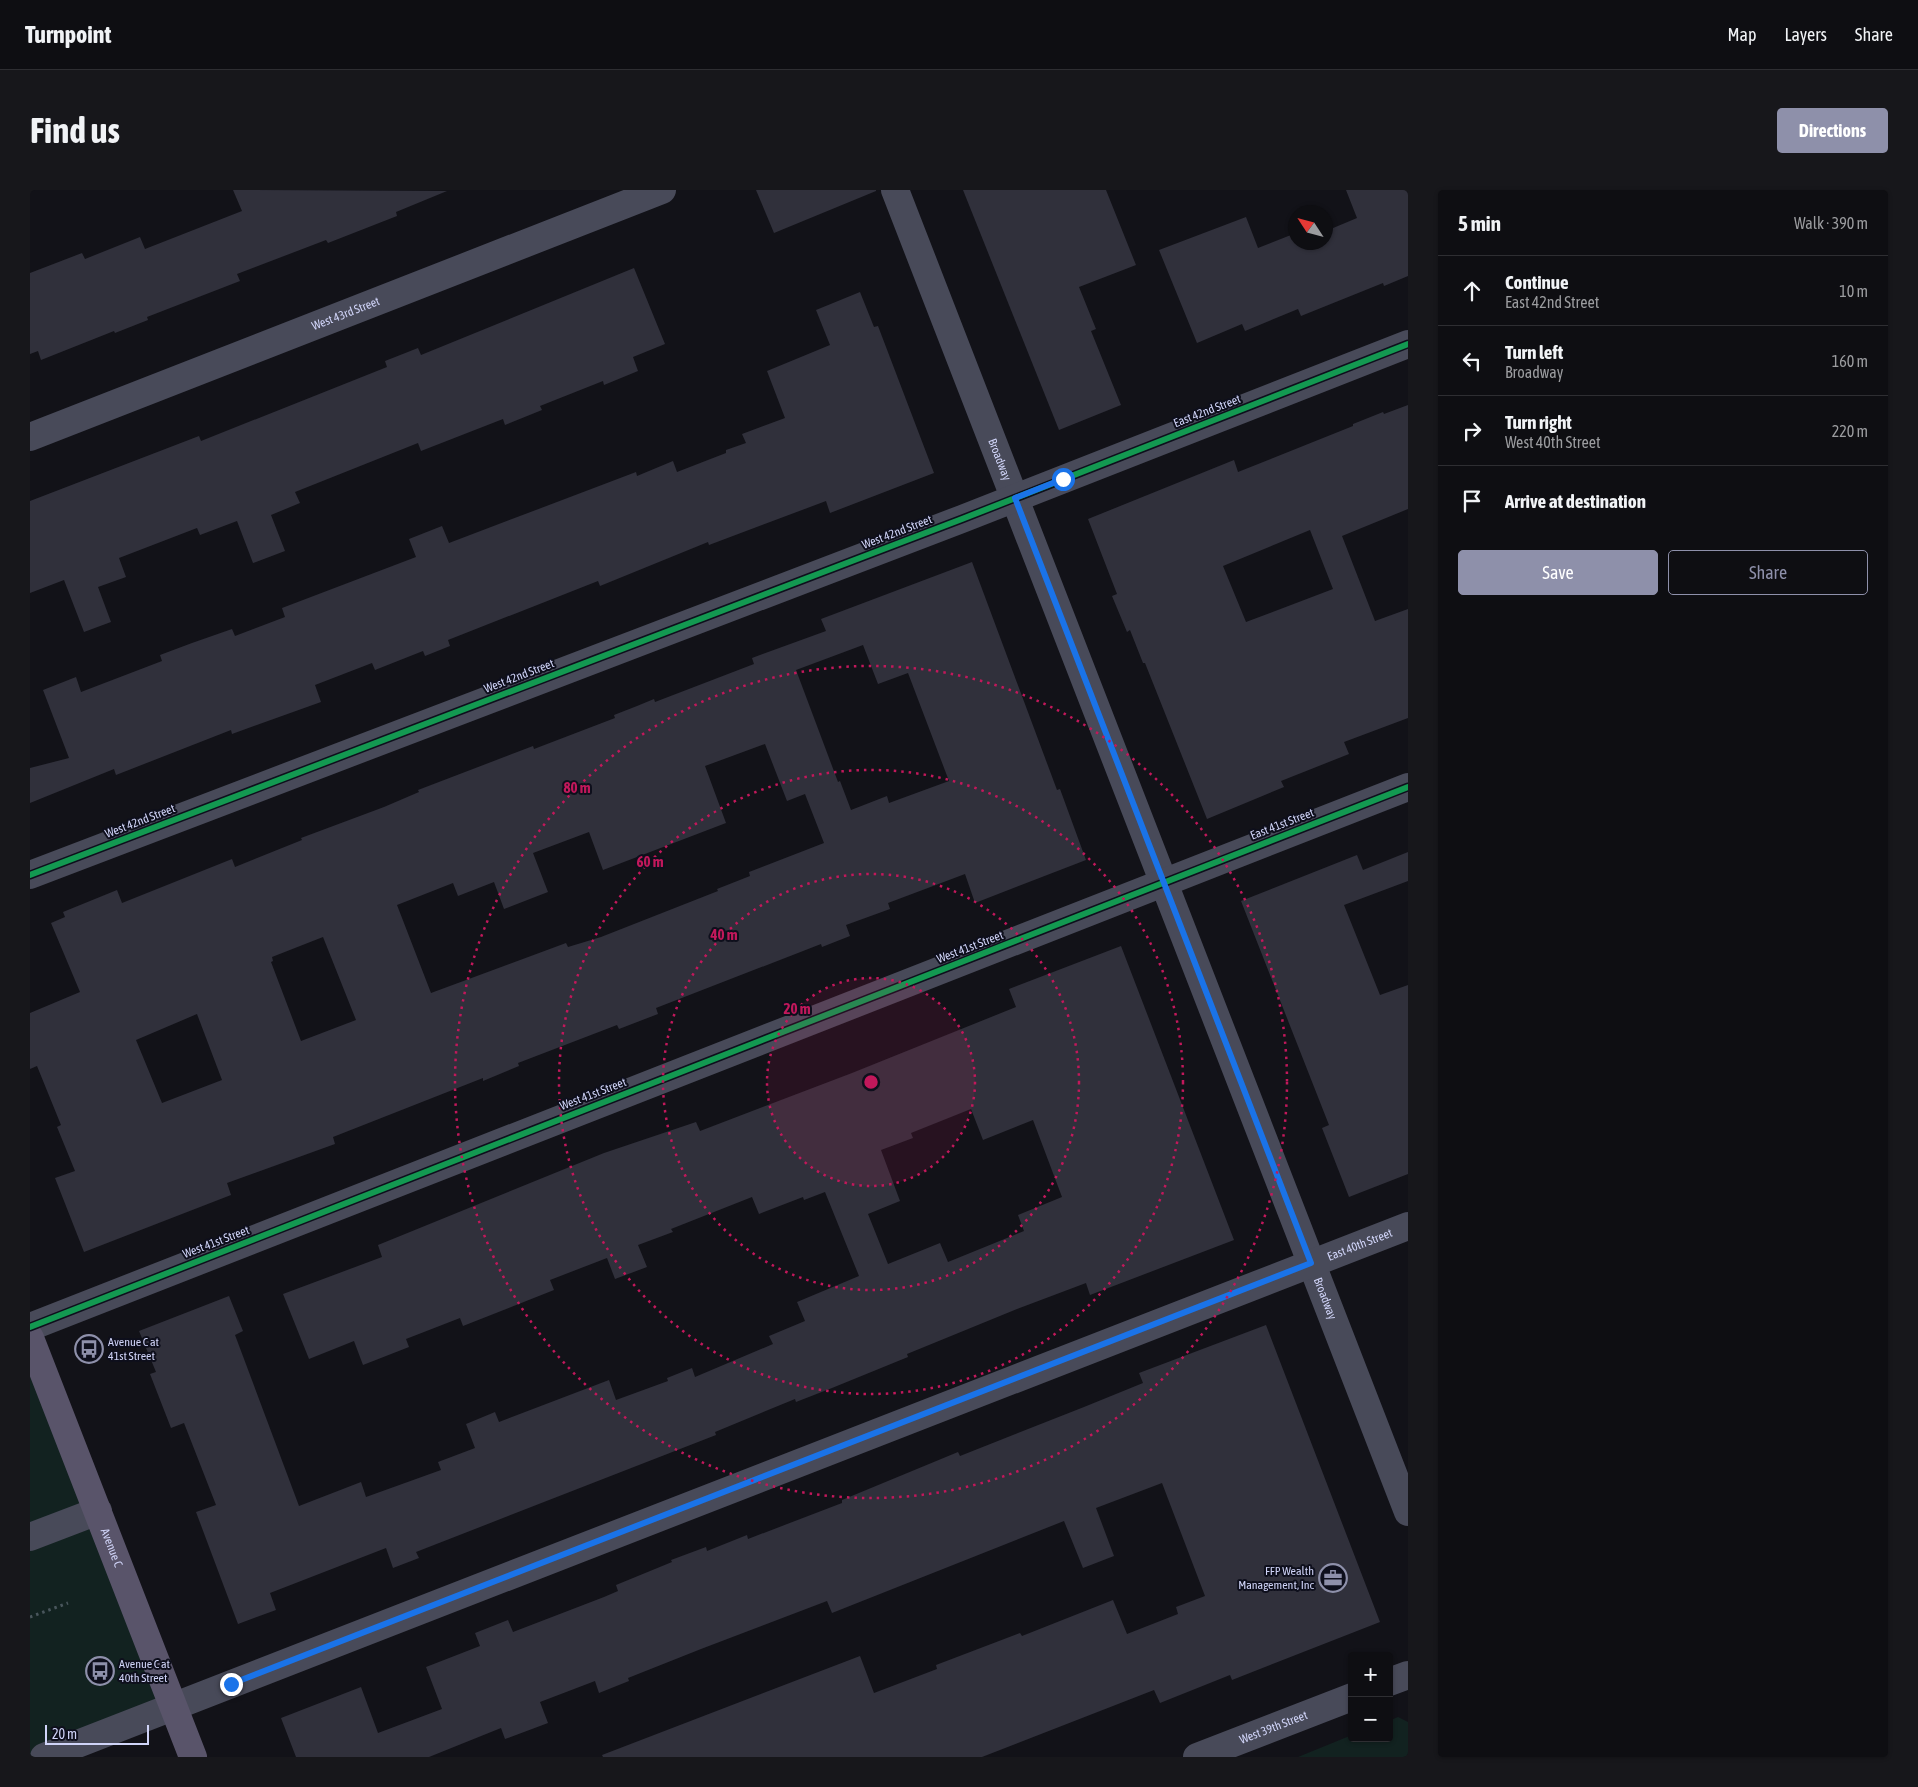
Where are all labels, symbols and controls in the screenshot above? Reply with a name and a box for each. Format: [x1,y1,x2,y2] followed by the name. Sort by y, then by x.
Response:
[25,21,111,48] text: Turnpoint
[1727,24,1756,45] text: Map
[1784,24,1827,45] text: Layers
[1855,24,1893,45] text: Share
[1777,108,1888,153] button: Directions
[30,110,120,150] text: Find us
[1288,205,1333,250] north arrow
[1458,211,1501,235] text: 5 min
[1794,214,1868,232] text: Walk · 390 m
[1505,271,1569,293] text: Continue
[1458,277,1486,305] icon: ahead
[1839,282,1868,300] text: 10 m
[1505,293,1599,311] text: East 42nd Street
[310,294,382,333] street label: West 43rd Street
[1505,341,1563,363] text: Turn left
[1458,347,1486,375] icon: left
[1832,352,1868,370] text: 160 m
[1505,363,1563,381] text: Broadway
[1171,392,1243,430] street label: East 42nd Street
[1505,411,1572,433] text: Turn right
[1458,417,1486,445] icon: right
[1832,422,1868,440] text: 220 m
[1505,433,1601,451] text: West 40th Street
[985,436,1014,482] street label: Broadway
[1052,468,1075,491] route start
[1458,487,1486,515] icon: arrive
[1505,490,1646,512] text: Arrive at destination
[860,512,935,552] street label: West 42nd Street
[1458,550,1658,595] button: Save
[1668,550,1868,595] button: Share
[482,656,557,696] street label: West 42nd Street
[564,779,591,796] text: 80 m
[103,801,178,841] street label: West 42nd Street
[1248,805,1316,843] street label: East 41st Street
[637,853,664,870] text: 60 m
[710,926,738,943] text: 40 m
[935,928,1006,966] street label: West 41st Street
[784,1000,811,1017] text: 20 m
[862,1073,880,1091] centre of rings
[558,1075,629,1113] street label: West 41st Street
[181,1223,252,1261] street label: West 41st Street
[1325,1226,1395,1264] street label: East 40th Street
[1311,1276,1340,1321] street label: Broadway
[74,1334,104,1364] bus stop icon: Avenue C at 41st Street
[108,1335,159,1363] place label: Avenue C at 41st Street
[98,1526,126,1570] street label: Avenue C
[1318,1563,1348,1593] office icon: FFP Wealth Management, Inc
[1238,1564,1315,1592] place label: FFP Wealth Management, Inc
[1348,1652,1393,1742] map controls
[1348,1652,1393,1697] button: +
[85,1656,115,1686] bus stop icon: Avenue C at 40th Street
[119,1657,170,1685] place label: Avenue C at 40th Street
[220,1673,243,1696] route end
[1348,1697,1393,1742] button: −
[1237,1708,1310,1747] street label: West 39th Street
[45,1722,149,1745] scale bar
[52,1726,77,1742] text: 20 m

